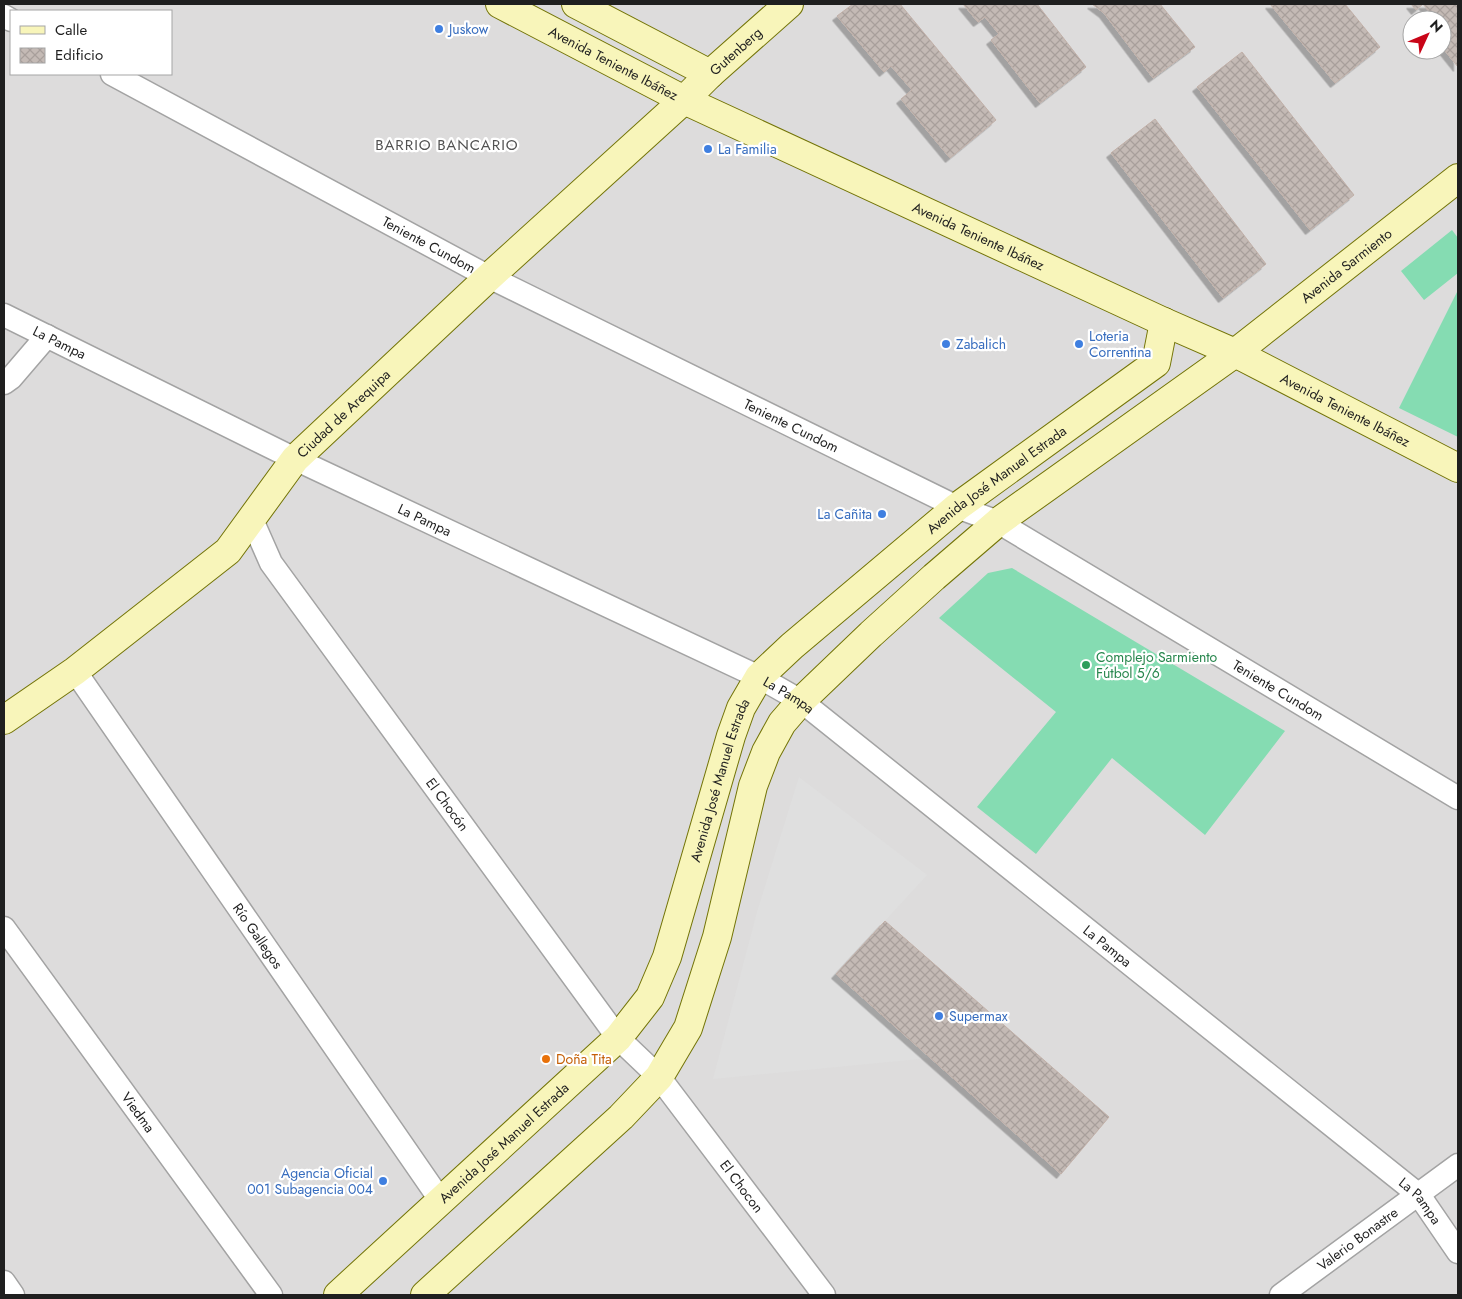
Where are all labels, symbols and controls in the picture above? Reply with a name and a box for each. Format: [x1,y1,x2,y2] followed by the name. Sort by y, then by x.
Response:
[10,10,172,75] legend
[1402,10,1452,60] north arrow
[1425,15,1447,37] text: N
[55,19,87,41] text: Calle
[447,19,489,39] place label: Juskow
[545,21,682,105] street label: Avenida Teniente Ibáñez
[433,23,445,35] marker: Juskow
[705,23,766,80] street label: Gutenberg
[55,44,103,66] text: Edificio
[375,134,519,156] district label: BARRIO BANCARIO
[718,139,777,159] place label: La Familia
[702,143,714,155] marker: La Familia
[909,197,1048,276] street label: Avenida Teniente Ibáñez
[379,211,479,278] street label: Teniente Cundom
[1296,223,1396,308] street label: Avenida Sarmiento
[30,321,89,364] street label: La Pampa
[1089,326,1151,362] place label: Loteria Correntina
[956,334,1006,354] place label: Zabalich
[940,338,952,350] marker: Zabalich
[1073,338,1085,350] marker: Loteria Correntina
[292,365,395,462] street label: Ciudad de Arequipa
[1277,368,1414,452] street label: Avenida Teniente Ibáñez
[740,394,842,457] street label: Teniente Cundom
[922,421,1071,539] street label: Avenida José Manuel Estrada
[395,499,455,541] street label: La Pampa
[817,504,872,524] place label: La Cañita
[876,508,888,520] marker: La Cañita
[1096,647,1218,683] place label: Complejo Sarmiento Fútbol 5/6
[1229,655,1328,725] street label: Teniente Cundom
[1080,659,1092,671] marker: Complejo Sarmiento Fútbol 5/6
[759,671,819,718] street label: La Pampa
[685,695,755,864] street label: Avenida José Manuel Estrada
[421,774,474,835] street label: El Chocón
[228,899,288,973] street label: Río Gallegos
[1079,920,1136,972] street label: La Pampa
[949,1006,1008,1026] place label: Supermax
[933,1010,945,1022] marker: Supermax
[556,1049,612,1069] place label: Doña Tita
[540,1053,552,1065] marker: Doña Tita
[434,1078,573,1208] street label: Avenida José Manuel Estrada
[117,1088,160,1137] street label: Viedma
[715,1156,768,1217] street label: El Chocon
[247,1163,373,1199] place label: Agencia Oficial 001 Subagencia 004
[1395,1173,1446,1228] street label: La Pampa
[377,1175,389,1187] marker: Agencia Oficial 001 Subagencia 004
[1313,1202,1402,1275] street label: Valerio Bonastre

